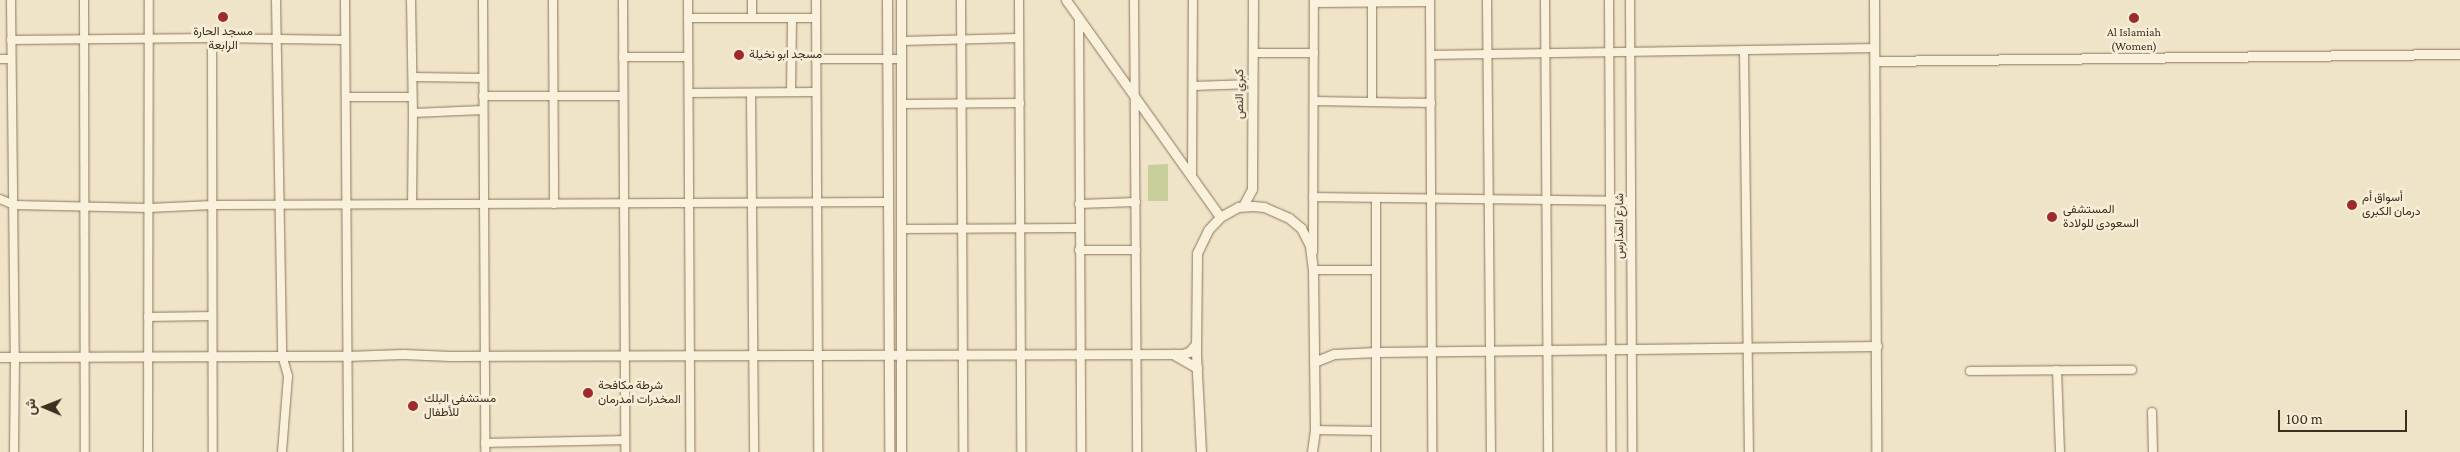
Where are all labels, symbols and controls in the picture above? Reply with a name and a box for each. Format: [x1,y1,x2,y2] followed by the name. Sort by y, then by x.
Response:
[217,11,229,23] marker: مسجد الحارة الرابعة
[2128,12,2140,24] marker: Al Islamiah (Women)
[193,25,253,53] place label: مسجد الحارة الرابعة
[2107,26,2161,54] place label: Al Islamiah (Women)
[749,48,822,62] place label: مسجد ابو نخيلة
[733,49,745,61] marker: مسجد ابو نخيلة
[1233,69,1247,119] street label: كبري النص
[2362,191,2420,219] place label: أسواق أم درمان الكبرى
[1613,193,1627,259] street label: شارع المدارس
[2346,199,2358,211] marker: أسواق أم درمان الكبرى
[2063,203,2139,231] place label: المستشفى السعودى للولادة
[2045,210,2059,224] marker: المستشفى السعودى للولادة
[598,379,681,407] place label: شرطة مكافحة المخدرات امدرمان
[20,382,70,432] north arrow
[582,387,594,399] marker: شرطة مكافحة المخدرات امدرمان
[424,392,496,420] place label: مستشفى البلك للأطفال
[22,398,38,415] text: ش
[406,399,420,413] marker: مستشفى البلك للأطفال
[2280,400,2409,432] scale bar
[2286,411,2323,427] text: 100 m

